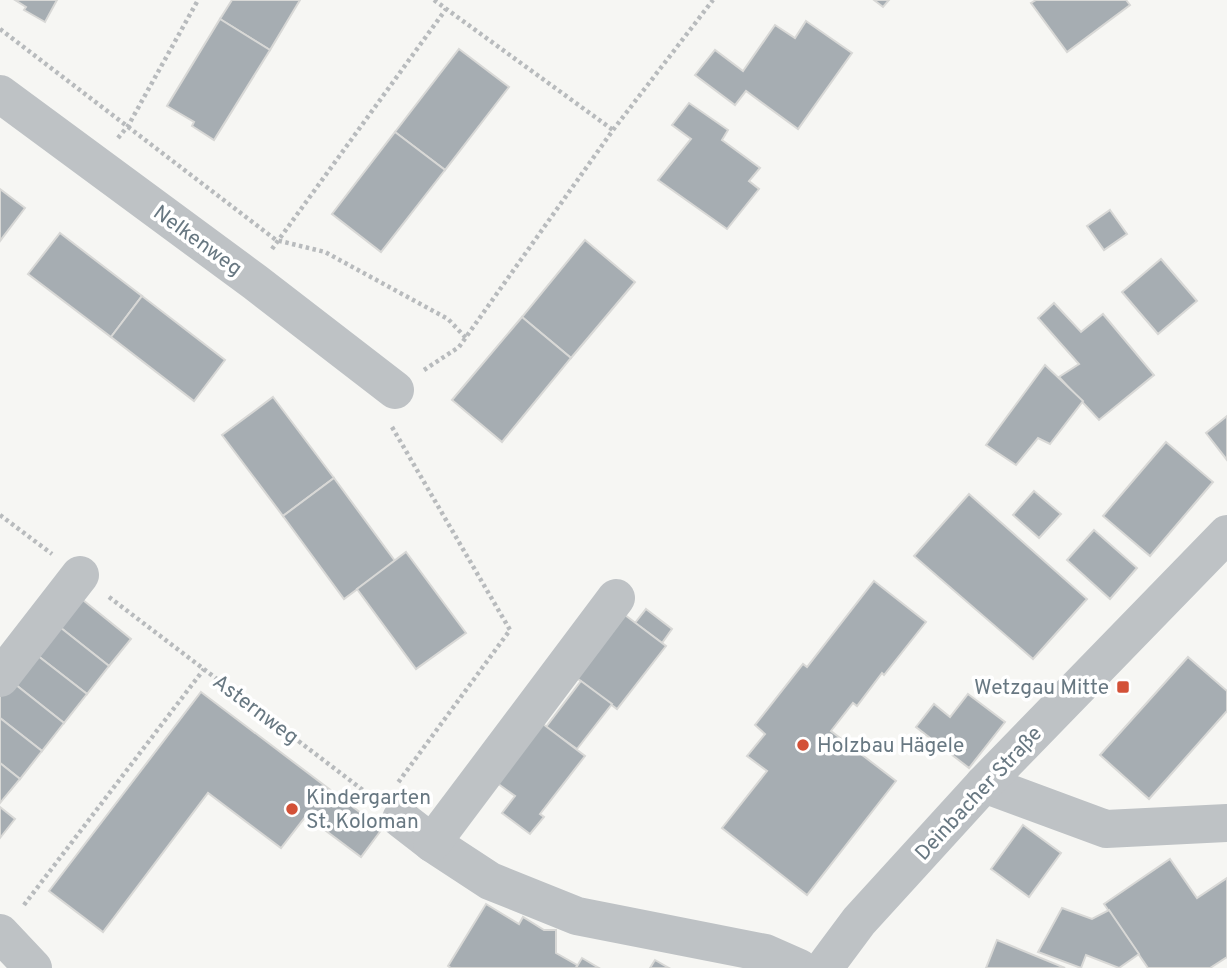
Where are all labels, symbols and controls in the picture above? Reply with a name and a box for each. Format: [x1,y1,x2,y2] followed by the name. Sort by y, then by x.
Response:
[147,200,247,283] street label: Nelkenweg
[207,669,304,751] street label: Asternweg
[974,675,1109,702] place label: Wetzgau Mitte
[1115,679,1131,695] marker: Wetzgau Mitte
[910,721,1048,867] street label: Deinbacher Straße
[817,733,964,760] place label: Holzbau Hägele
[795,737,811,753] marker: Holzbau Hägele
[306,785,431,836] place label: Kindergarten St. Koloman
[284,801,300,817] marker: Kindergarten St. Koloman

